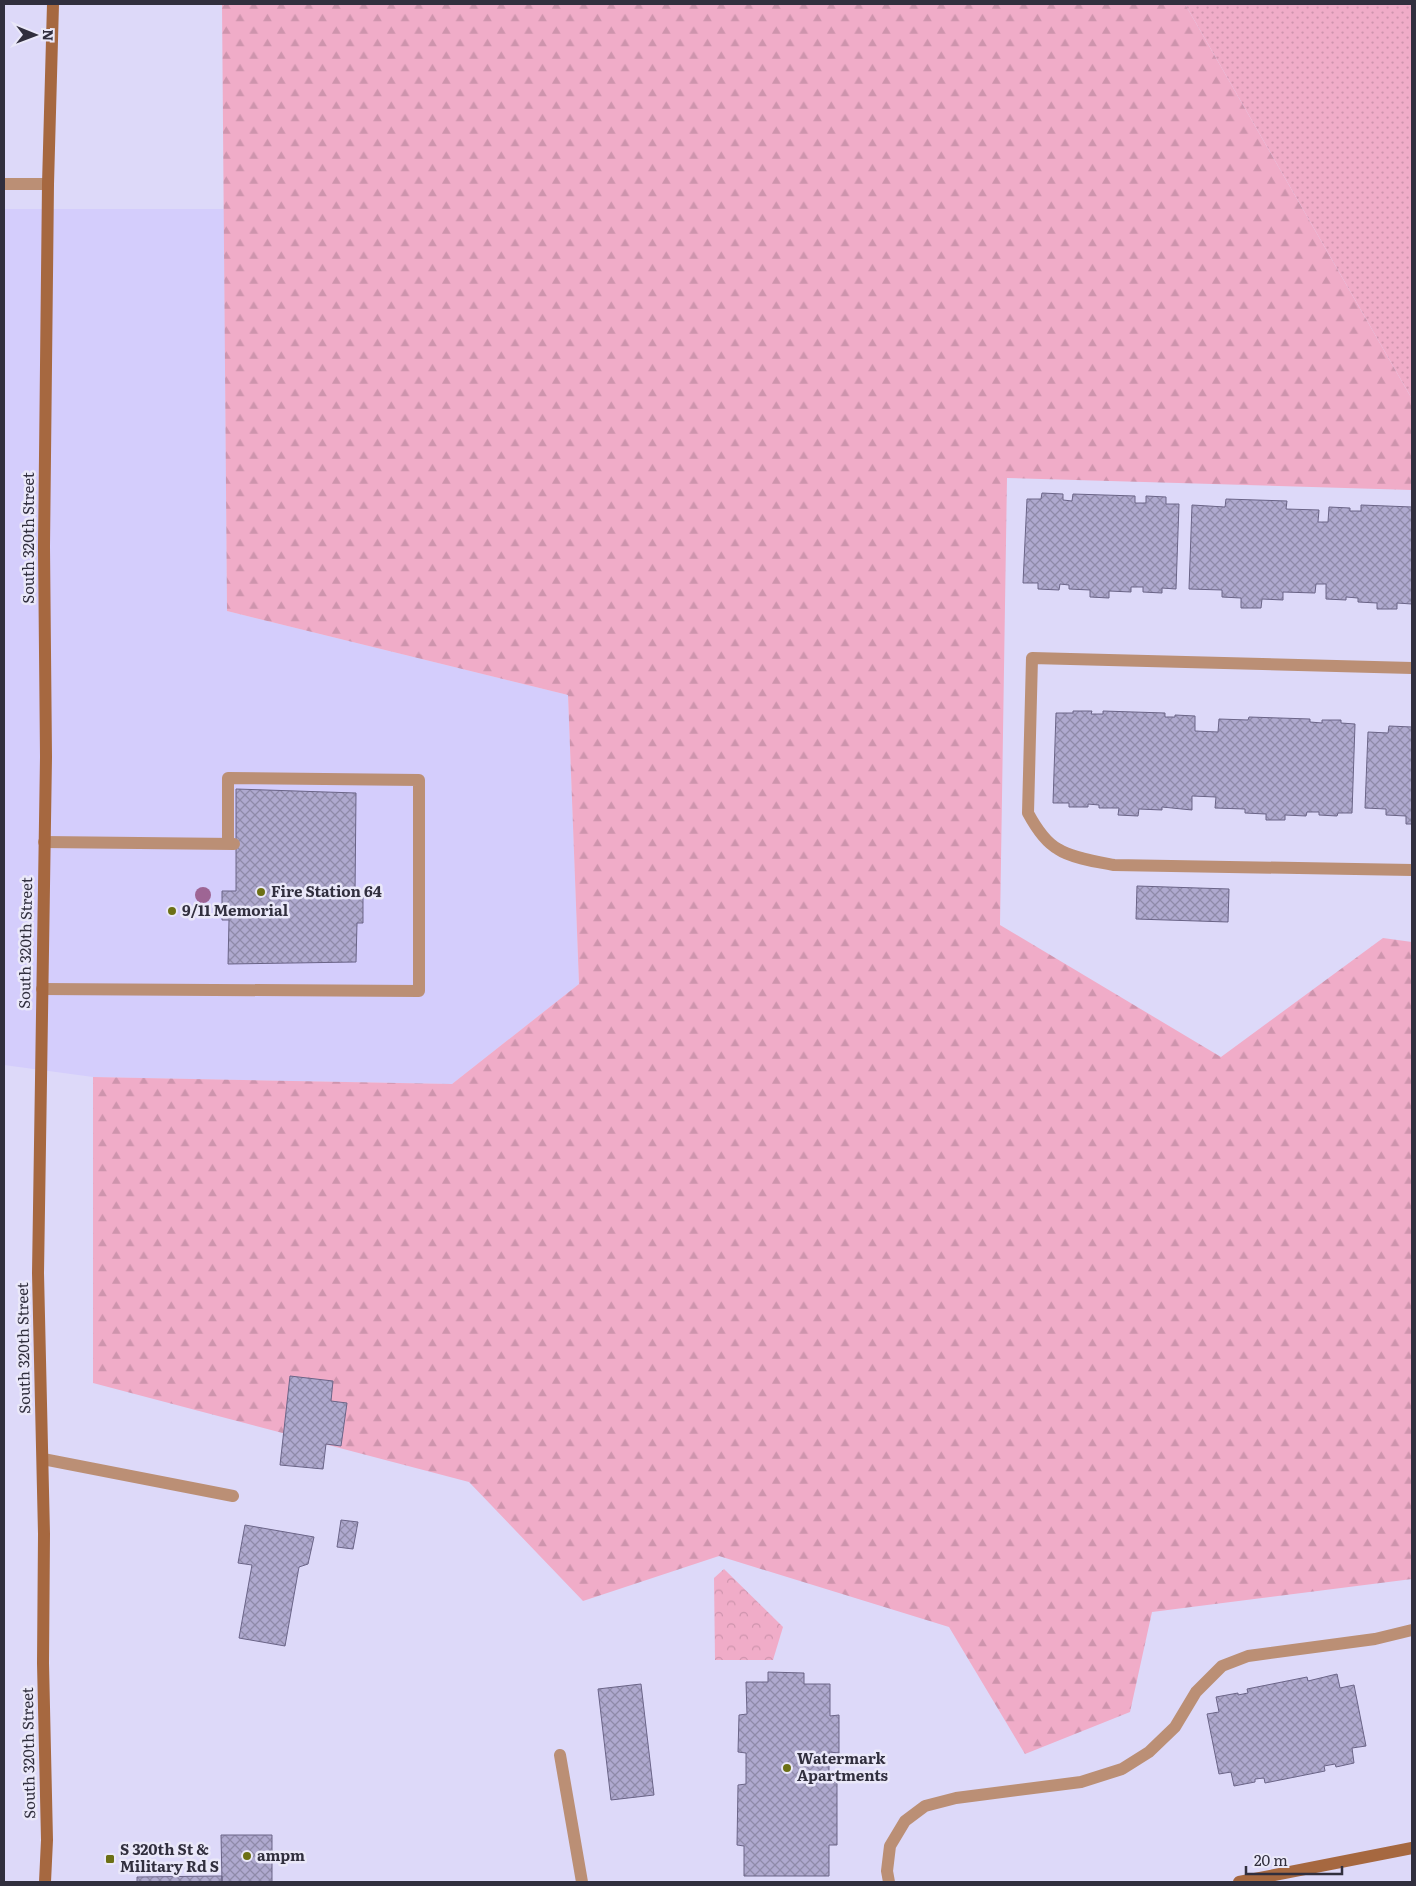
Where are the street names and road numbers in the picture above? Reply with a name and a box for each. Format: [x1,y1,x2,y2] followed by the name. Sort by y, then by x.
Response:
[16,472,39,604] street label: South 320th Street
[12,877,37,1009] street label: South 320th Street
[10,1282,35,1414] street label: South 320th Street
[15,1687,40,1819] street label: South 320th Street

